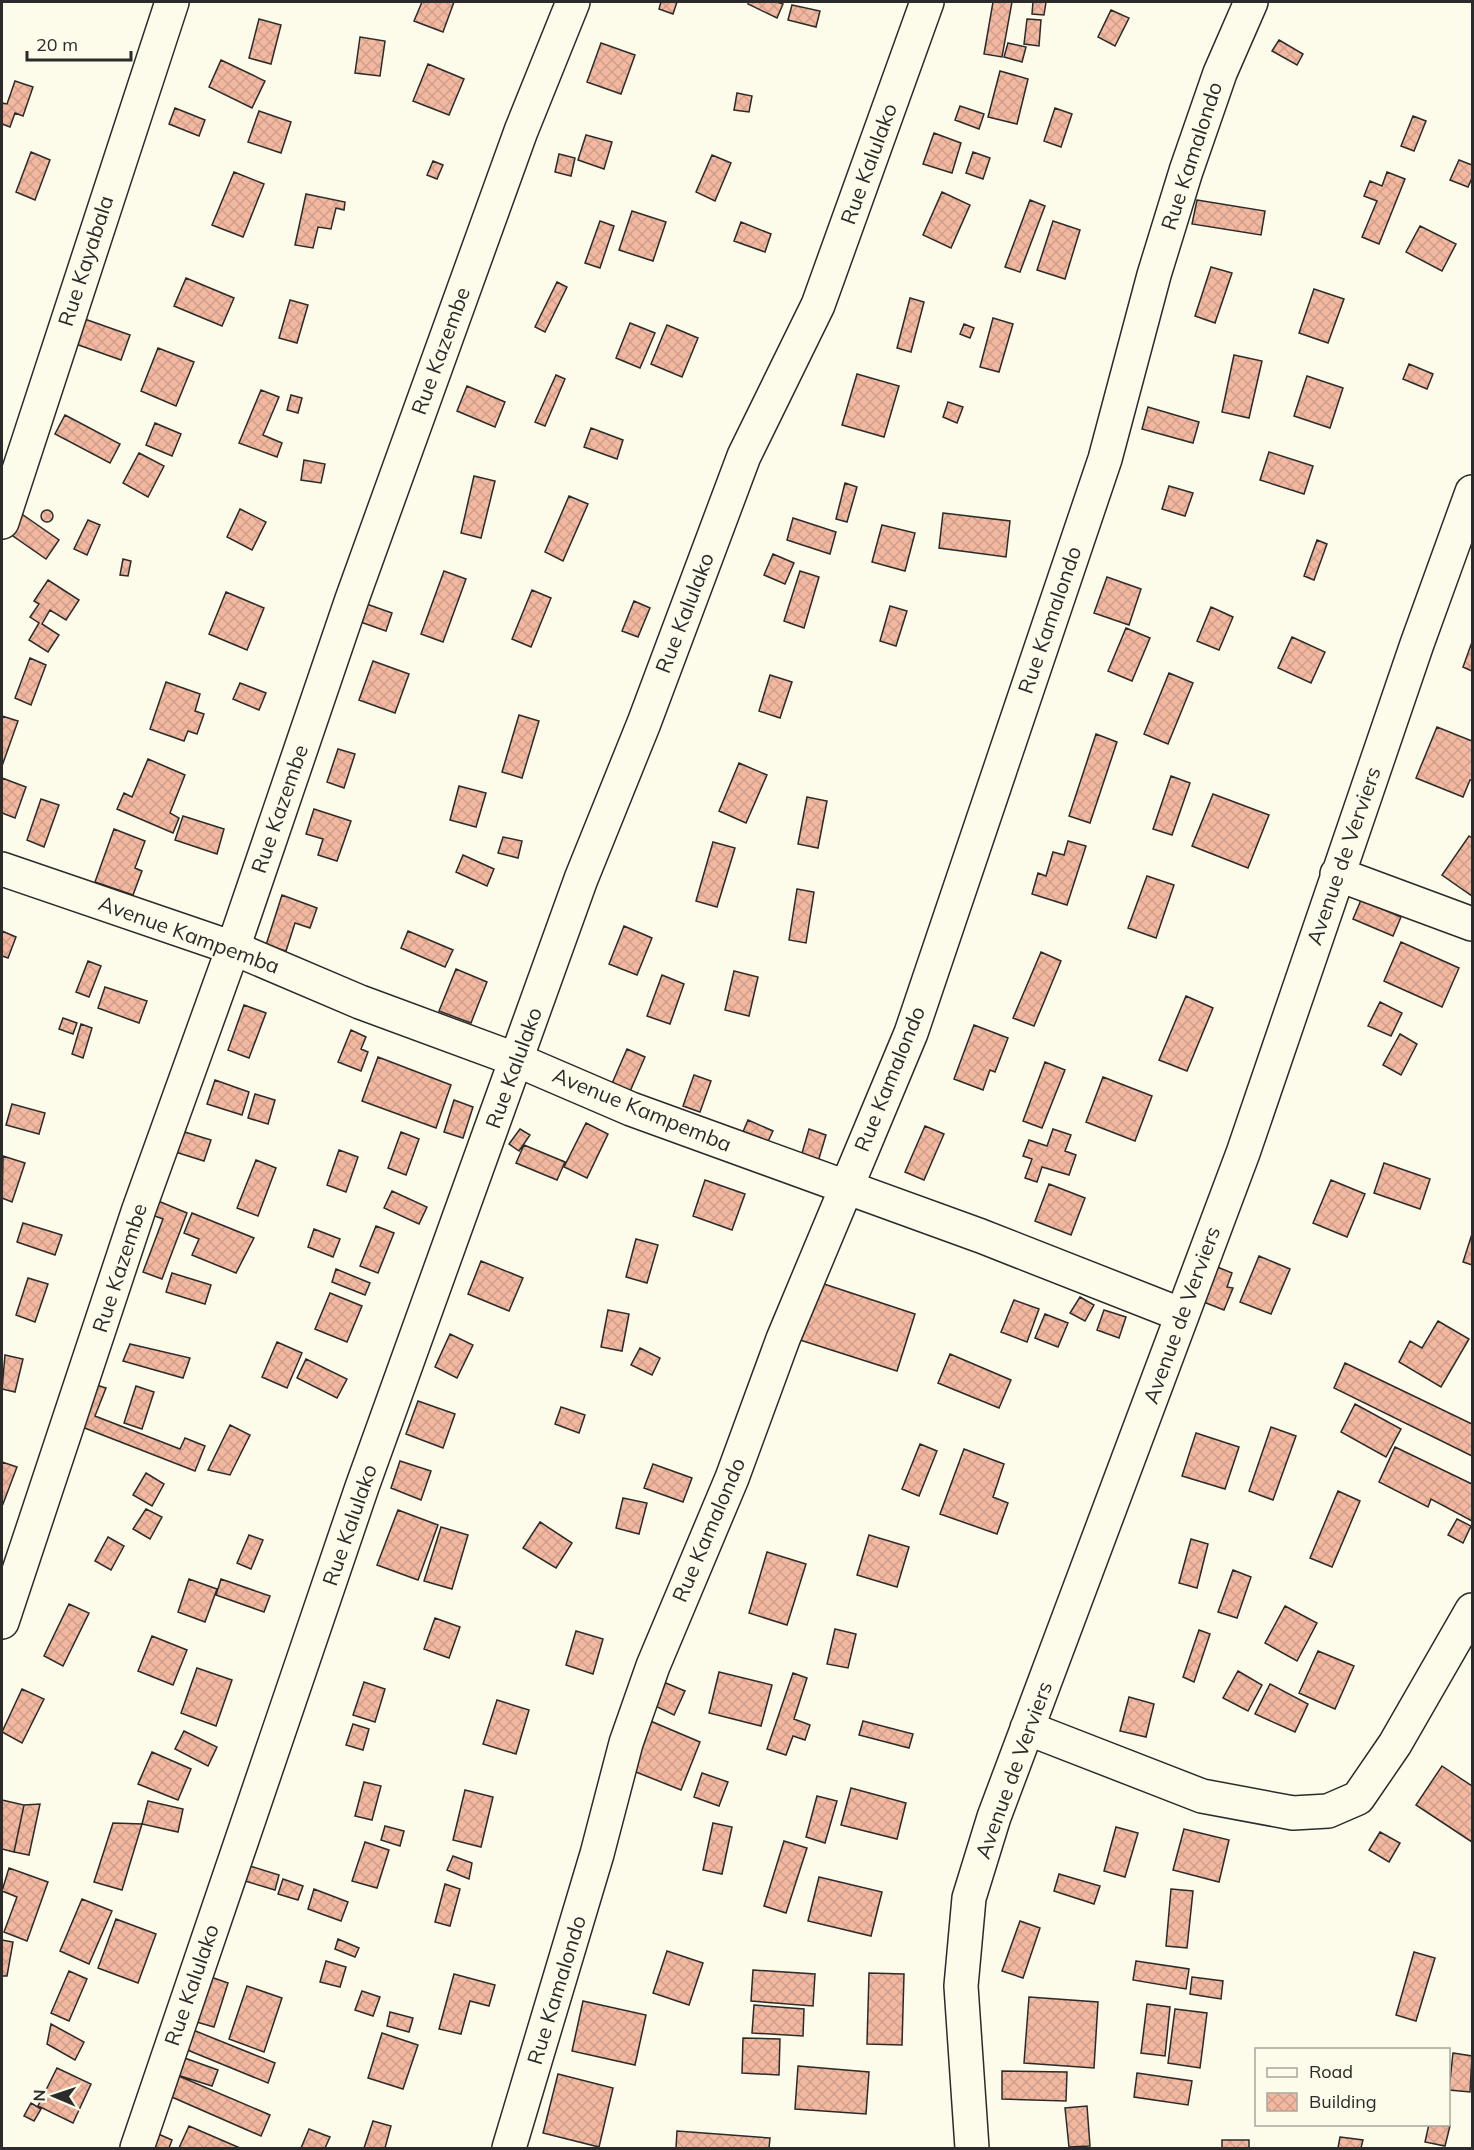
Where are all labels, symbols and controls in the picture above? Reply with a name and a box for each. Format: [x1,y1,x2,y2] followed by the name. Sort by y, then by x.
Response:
[27,24,130,62] scale bar
[36,33,78,56] text: 20 m
[1155,78,1227,233] street label: Rue Kamalondo
[834,100,902,228] street label: Rue Kalulako
[52,192,118,329] street label: Rue Kayabala
[405,283,475,418] street label: Rue Kazembe
[1012,542,1086,697] street label: Rue Kamalondo
[649,549,719,676] street label: Rue Kalulako
[245,741,313,876] street label: Rue Kazembe
[1300,763,1386,948] street label: Avenue de Verviers
[95,889,283,979] street label: Avenue Kampemba
[848,1002,930,1155] street label: Rue Kamalondo
[479,1004,547,1132] street label: Rue Kalulako
[549,1061,736,1157] street label: Avenue Kampemba
[86,1200,152,1335] street label: Rue Kazembe
[1137,1222,1225,1407] street label: Avenue de Verviers
[666,1453,750,1606] street label: Rue Kamalondo
[316,1461,382,1589] street label: Rue Kalulako
[969,1677,1057,1862] street label: Avenue de Verviers
[521,1912,591,2067] street label: Rue Kamalondo
[158,1921,224,2049] street label: Rue Kalulako
[1255,2048,1450,2126] legend
[1309,2060,1353,2083] text: Road
[24,2066,84,2126] north arrow
[29,2089,49,2102] text: N
[1309,2090,1377,2113] text: Building

